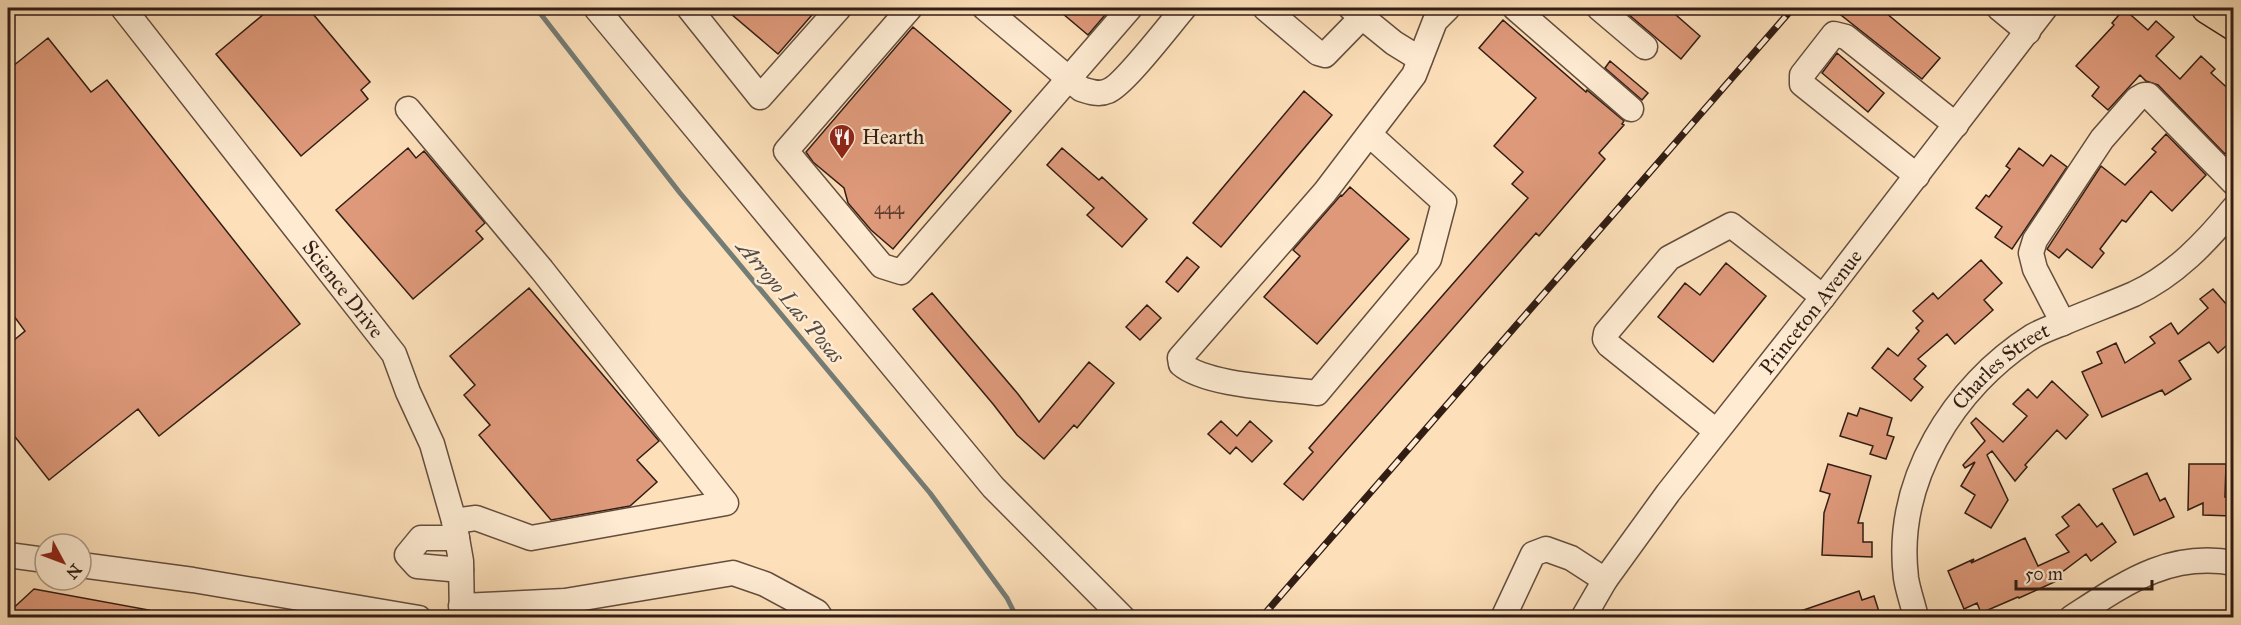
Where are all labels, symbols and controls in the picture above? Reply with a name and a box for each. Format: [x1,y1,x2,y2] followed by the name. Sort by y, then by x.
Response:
[827,122,857,160] restaurant icon: Hearth
[862,124,925,150] place label: Hearth
[874,197,905,219] house number: 444
[730,233,851,369] water label: Arroyo Las Posas
[297,235,390,344] street label: Science Drive
[1754,244,1868,380] street label: Princeton Avenue
[1946,317,2054,415] street label: Charles Street
[33,532,93,592] north arrow
[2016,553,2152,591] scale bar
[62,560,86,583] text: N
[2025,563,2063,585] text: 50 m

